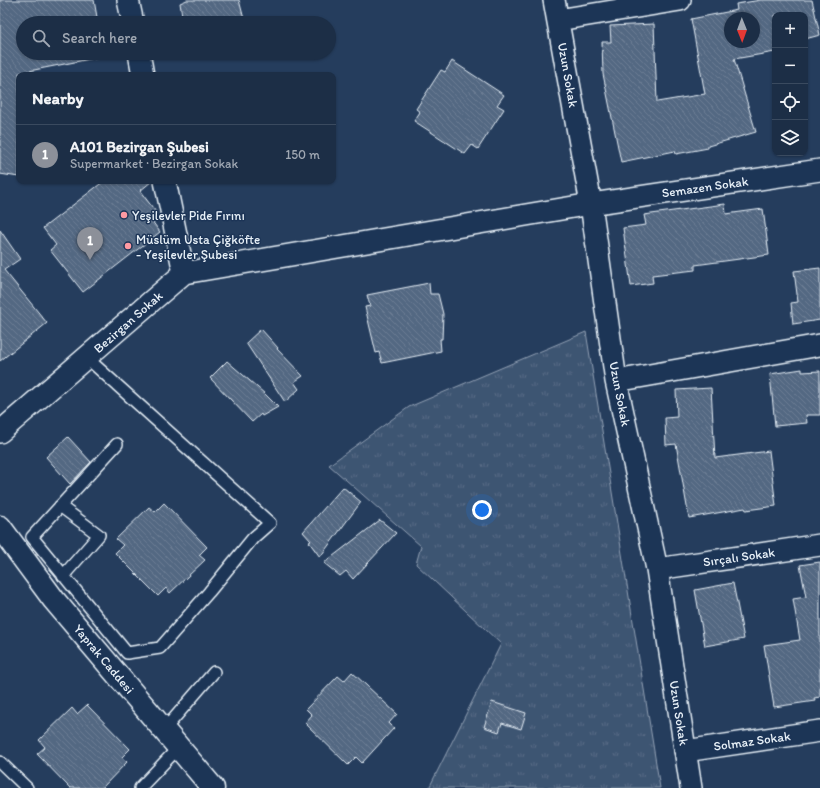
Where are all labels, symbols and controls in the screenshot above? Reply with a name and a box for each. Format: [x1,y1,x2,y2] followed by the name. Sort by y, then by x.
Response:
[724,12,760,48] north arrow
[772,12,808,156] map controls
[772,12,808,48] button: +
[16,16,336,60] search box
[30,27,52,49] icon: search
[62,29,137,47] text: Search here
[555,41,581,109] street label: Uzun Sokak
[772,48,808,84] button: −
[772,84,808,120] button: locate
[32,88,84,108] text: Nearby
[772,120,808,156] button: layers
[70,138,209,156] text: A101 Bezirgan Şubesi
[42,147,48,162] text: 1
[285,147,320,162] text: 150 m
[70,156,238,171] text: Supermarket · Bezirgan Sokak
[661,173,749,200] street label: Semazen Sokak
[132,208,245,223] place label: Yeşilevler Pide Fırını
[119,210,129,220] marker: Yeşilevler Pide Fırını
[77,227,103,260] pin: 1
[136,232,260,262] place label: Müslüm Usta Çiğköfte - Yeşilevler Şubesi
[123,241,133,251] marker: Müslüm Usta Çiğköfte - Yeşilevler Şubesi
[91,288,166,356] street label: Bezirgan Sokak
[606,360,634,428] street label: Uzun Sokak
[472,500,492,520] your location
[702,544,776,569] street label: Sırçalı Sokak
[71,621,137,697] street label: Yaprak Caddesi
[666,679,692,747] street label: Uzun Sokak
[713,728,792,754] street label: Solmaz Sokak

